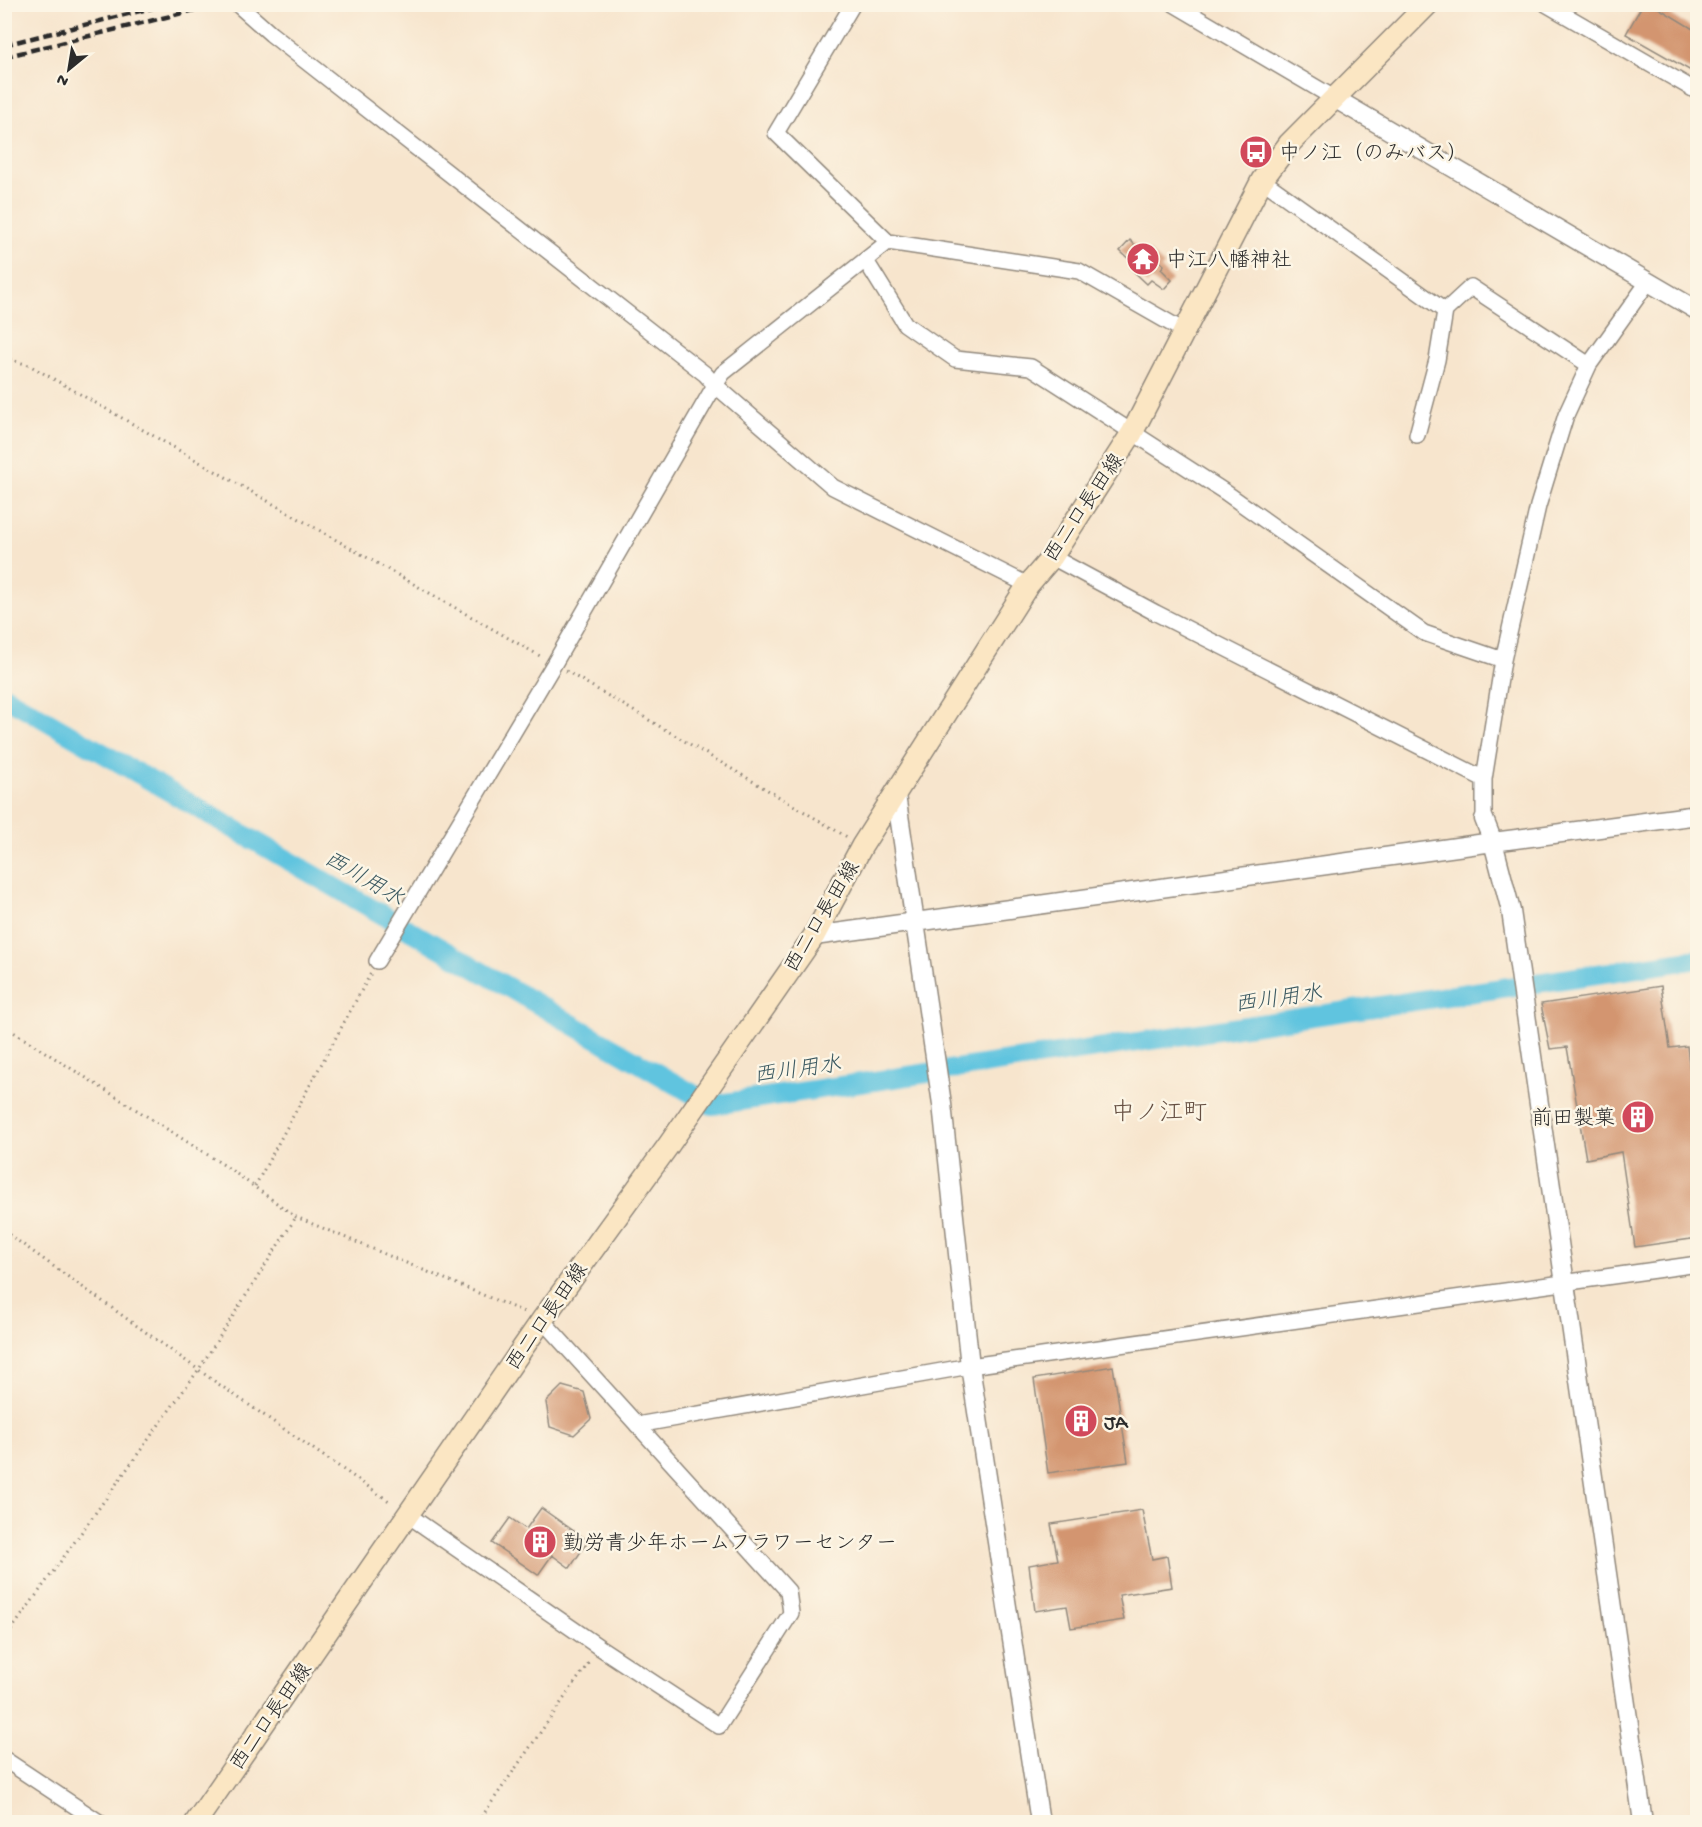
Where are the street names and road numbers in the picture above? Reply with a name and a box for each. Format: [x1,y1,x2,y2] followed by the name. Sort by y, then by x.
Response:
[1039,449,1131,568] street label: 西二口長田線
[780,857,867,978] street label: 西二口長田線
[502,1259,595,1377] street label: 西二口長田線
[226,1659,319,1777] street label: 西二口長田線

